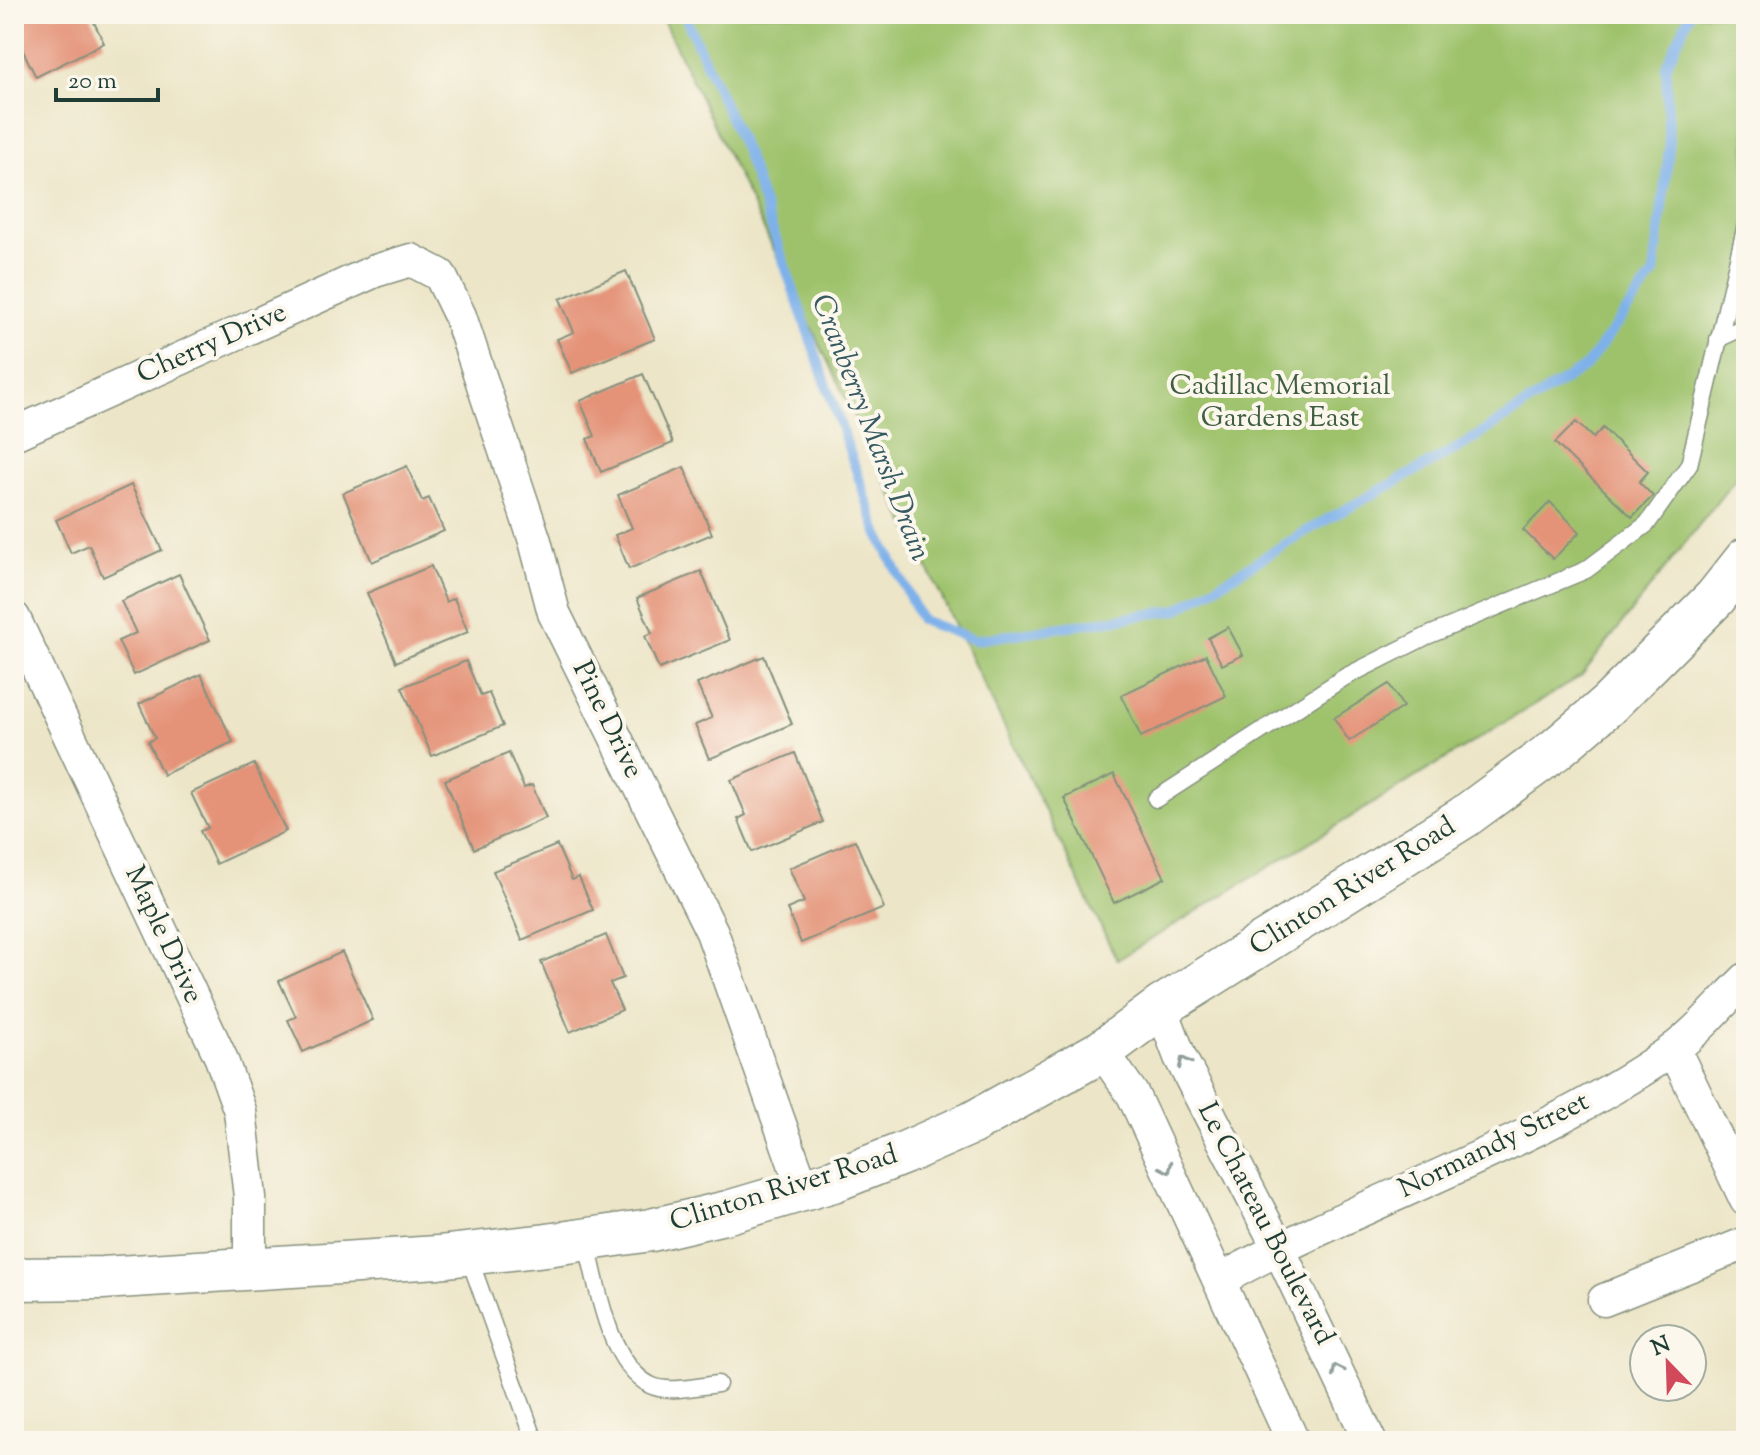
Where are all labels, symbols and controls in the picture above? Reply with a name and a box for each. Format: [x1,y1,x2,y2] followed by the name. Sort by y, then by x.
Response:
[56,52,158,102] scale bar
[68,65,117,99] text: 20 m
[799,288,941,568] water label: Cranberry Marsh Drain
[131,293,293,395] street label: Cherry Drive
[1170,367,1391,439] park label: Cadillac Memorial Gardens East
[561,655,653,785] street label: Pine Drive
[1242,807,1464,967] street label: Clinton River Road
[114,860,212,1010] street label: Maple Drive
[1178,1056,1194,1071] one-way arrow
[1392,1082,1597,1210] street label: Normandy Street
[1186,1096,1344,1352] street label: Le Chateau Boulevard
[665,1135,903,1243] street label: Clinton River Road
[1157,1160,1173,1174] one-way arrow
[1628,1323,1708,1403] north arrow
[1647,1329,1676,1366] text: N
[1331,1364,1347,1378] one-way arrow

